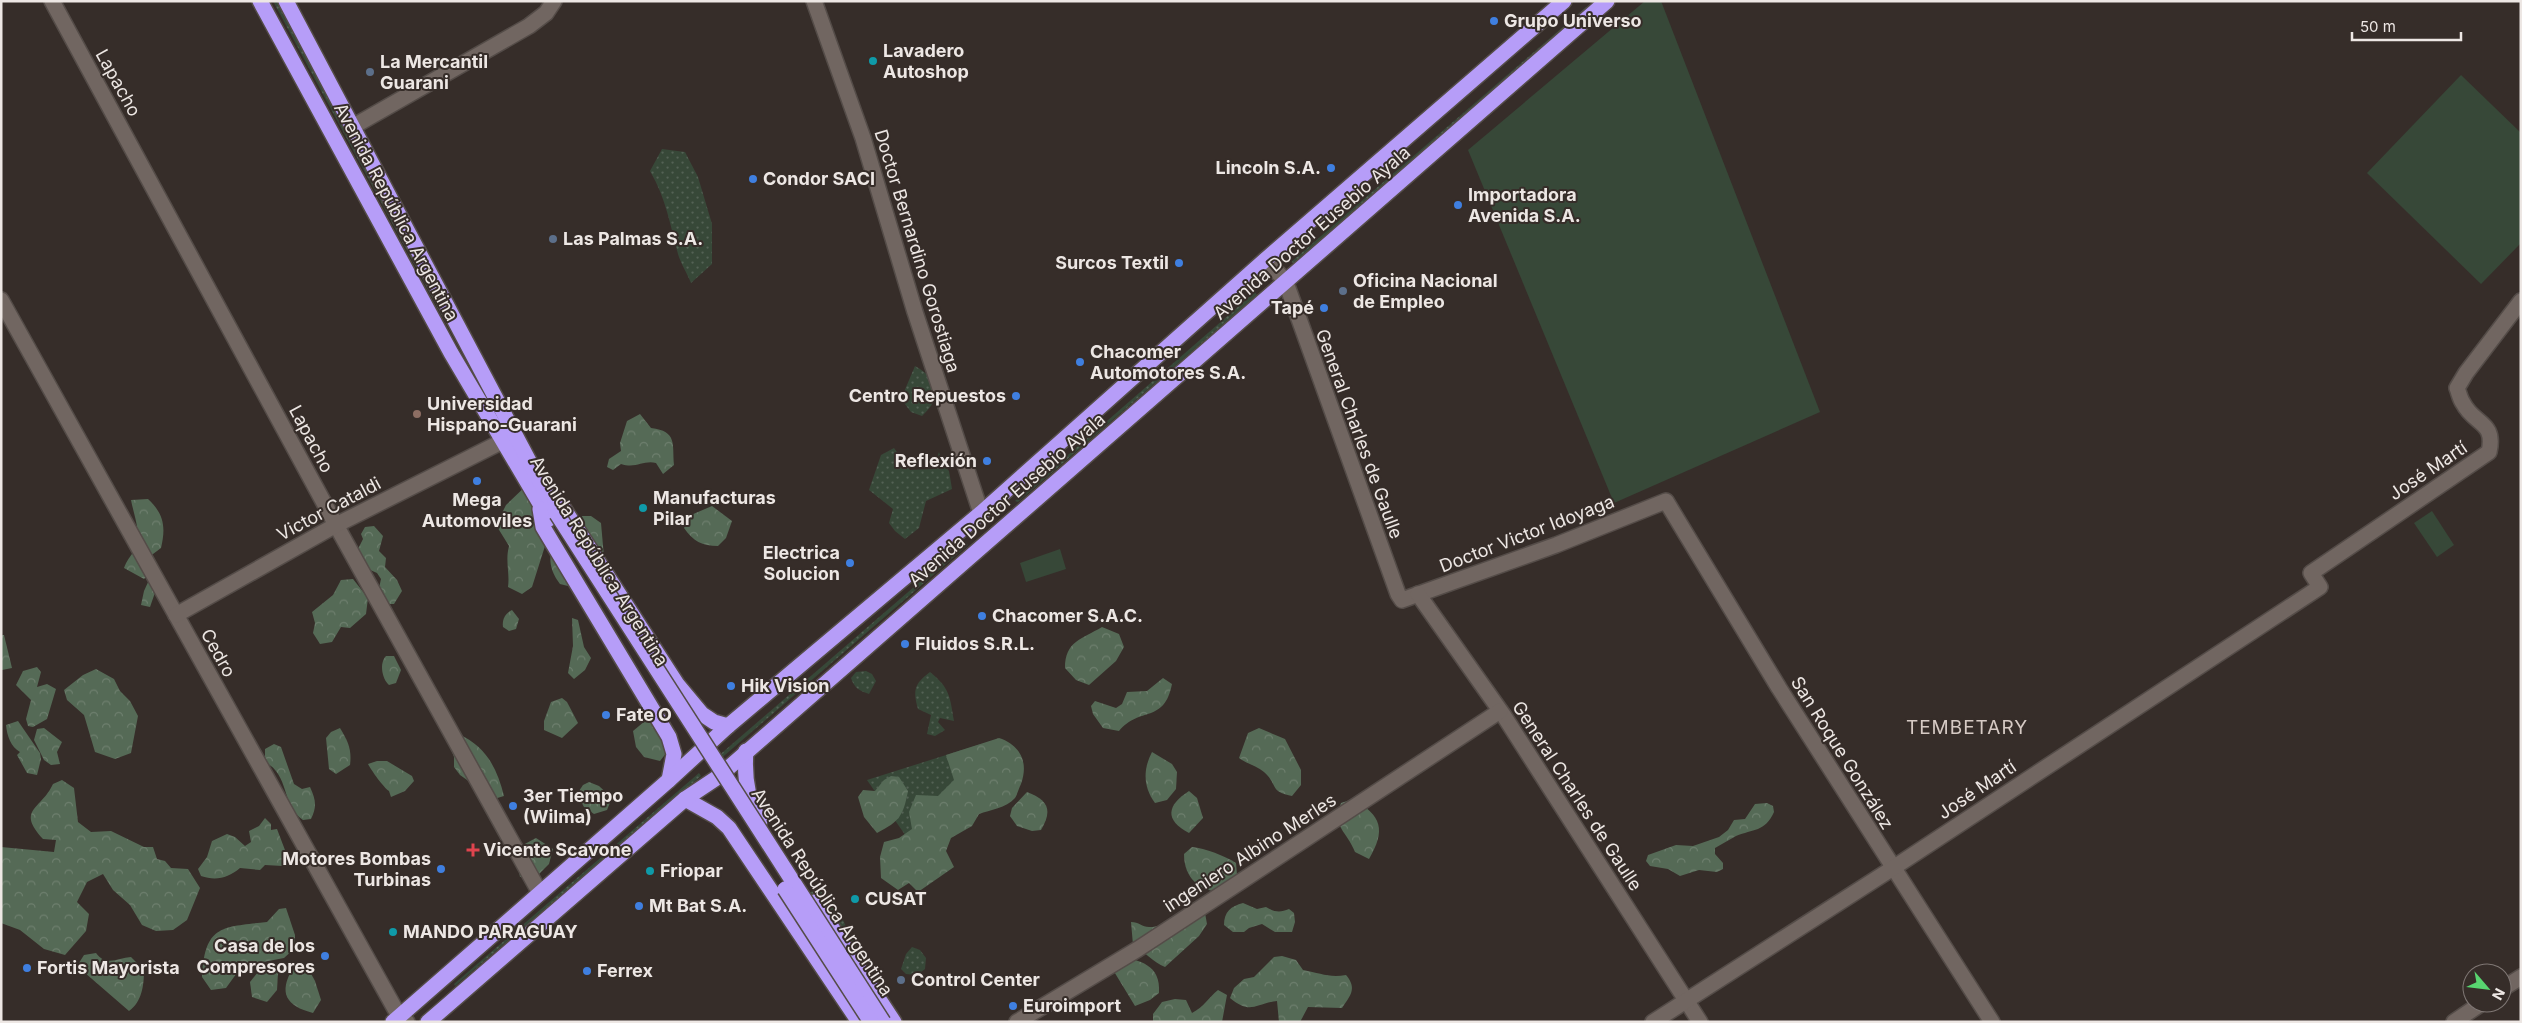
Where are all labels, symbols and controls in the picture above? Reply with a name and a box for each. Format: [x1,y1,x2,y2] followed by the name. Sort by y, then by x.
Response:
[1504,10,1642,31] place label: Grupo Universo
[2352,10,2461,42] scale bar
[1488,15,1500,27] marker: Grupo Universo
[2360,17,2396,36] text: 50 m
[883,40,969,82] place label: Lavadero Autoshop
[91,46,145,120] street label: Lapacho
[380,51,488,93] place label: La Mercantil Guarani
[867,55,879,67] marker: Lavadero Autoshop
[364,66,376,78] marker: La Mercantil Guarani
[330,99,463,324] street label: Avenida República Argentina
[870,127,965,375] street label: Doctor Bernardino Gorostiaga
[1209,142,1414,324] street label: Avenida Doctor Eusebio Ayala
[1216,157,1321,178] place label: Lincoln S.A.
[1325,162,1337,174] marker: Lincoln S.A.
[763,168,875,189] place label: Condor SACI
[747,173,759,185] marker: Condor SACI
[1468,184,1581,226] place label: Importadora Avenida S.A.
[1452,199,1464,211] marker: Importadora Avenida S.A.
[563,228,703,249] place label: Las Palmas S.A.
[547,233,559,245] marker: Las Palmas S.A.
[1055,252,1169,273] place label: Surcos Textil
[1173,257,1185,269] marker: Surcos Textil
[1353,270,1498,312] place label: Oficina Nacional de Empleo
[1337,285,1349,297] marker: Oficina Nacional de Empleo
[1271,297,1314,318] place label: Tapé
[1318,302,1330,314] marker: Tapé
[1312,326,1407,542] street label: General Charles de Gaulle
[1090,341,1246,383] place label: Chacomer Automotores S.A.
[1074,356,1086,368] marker: Chacomer Automotores S.A.
[849,385,1006,406] place label: Centro Repuestos
[1010,390,1022,402] marker: Centro Repuestos
[427,393,577,435] place label: Universidad Hispano-Guarani
[285,401,338,476] street label: Lapacho
[411,408,423,420] marker: Universidad Hispano-Guarani
[904,409,1109,591] street label: Avenida Doctor Eusebio Ayala
[2385,436,2471,504] street label: José Martí
[895,450,977,471] place label: Reflexión
[526,452,673,670] street label: Avenida República Argentina
[981,455,993,467] marker: Reflexión
[273,472,384,545] street label: Victor Cataldi
[471,475,483,487] marker: Mega Automoviles
[653,487,776,529] place label: Manufacturas Pilar
[422,489,532,531] place label: Mega Automoviles
[1437,491,1617,577] street label: Doctor Victor Idoyaga
[637,502,649,514] marker: Manufacturas Pilar
[763,542,840,584] place label: Electrica Solucion
[844,557,856,569] marker: Electrica Solucion
[992,605,1143,626] place label: Chacomer S.A.C.
[976,610,988,622] marker: Chacomer S.A.C.
[197,625,240,681] street label: Cedro
[915,633,1035,654] place label: Fluidos S.R.L.
[899,638,911,650] marker: Fluidos S.R.L.
[1787,672,1898,833] street label: San Roque González
[741,675,830,696] place label: Hik Vision
[725,680,737,692] marker: Hik Vision
[1508,697,1647,894] street label: General Charles de Gaulle
[616,704,672,725] place label: Fate O
[600,709,612,721] marker: Fate O
[1906,716,2028,739] district label: TEMBETARY
[1934,755,2020,823] street label: José Martí
[747,784,898,1000] street label: Avenida República Argentina
[523,785,623,827] place label: 3er Tiempo (Wilma)
[1160,789,1340,916] street label: ingeniero Albino Merles
[507,800,519,812] marker: 3er Tiempo (Wilma)
[483,839,632,860] place label: Vicente Scavone
[467,844,479,856] marker: Vicente Scavone
[282,848,431,890] place label: Motores Bombas Turbinas
[660,860,723,881] place label: Friopar
[435,863,447,875] marker: Motores Bombas Turbinas
[644,865,656,877] marker: Friopar
[865,888,927,909] place label: CUSAT
[849,893,861,905] marker: CUSAT
[649,895,747,916] place label: Mt Bat S.A.
[633,900,645,912] marker: Mt Bat S.A.
[403,921,578,942] place label: MANDO PARAGUAY
[387,926,399,938] marker: MANDO PARAGUAY
[196,935,315,977] place label: Casa de los Compresores
[319,950,331,962] marker: Casa de los Compresores
[37,957,180,978] place label: Fortis Mayorista
[597,960,653,981] place label: Ferrex
[21,962,33,974] marker: Fortis Mayorista
[2462,963,2512,1013] north arrow
[581,965,593,977] marker: Ferrex
[911,969,1040,990] place label: Control Center
[895,974,907,986] marker: Control Center
[2489,986,2509,1003] text: N
[1023,995,1121,1016] place label: Euroimport
[1007,1000,1019,1012] marker: Euroimport

